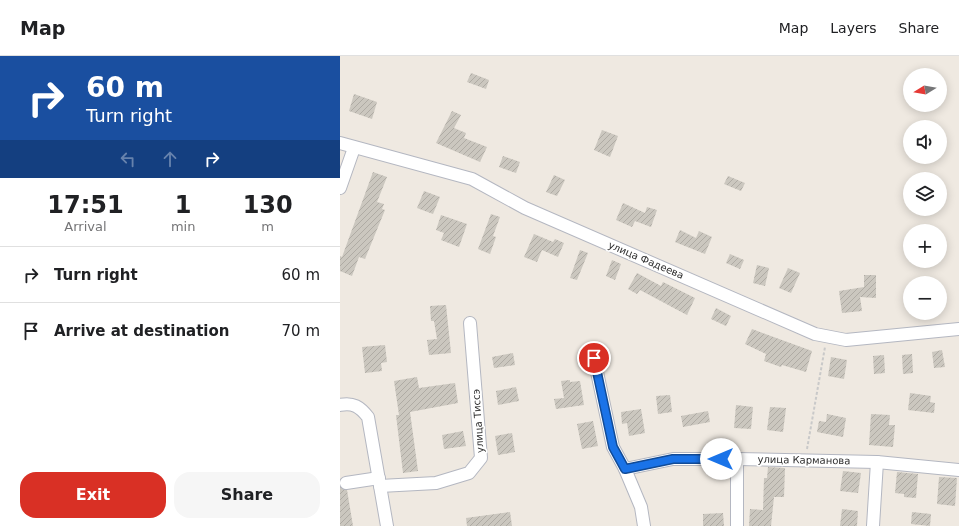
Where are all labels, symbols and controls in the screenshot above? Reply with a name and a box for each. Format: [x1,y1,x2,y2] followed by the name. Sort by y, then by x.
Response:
[20,17,65,39] text: Map
[779,20,808,36] text: Map
[830,20,877,36] text: Layers
[899,20,939,36] text: Share
[903,68,947,112] north arrow
[903,68,947,320] map controls
[86,71,164,104] text: 60 m
[20,72,72,124] icon: right
[86,105,172,126] text: Turn right
[903,120,947,164] button: sound
[117,148,139,170] icon: left
[159,148,181,170] icon: ahead
[201,148,223,170] icon: right
[903,172,947,216] button: layers
[47,191,124,219] text: 17:51
[175,191,191,219] text: 1
[243,191,293,219] text: 130
[64,219,107,234] text: Arrival
[171,219,195,234] text: min
[261,219,274,234] text: m
[903,224,947,268] button: +
[607,239,685,281] street label: улица Фадеева
[20,264,42,286] icon: right
[54,266,138,284] text: Turn right
[282,266,320,284] text: 60 m
[903,276,947,320] button: −
[20,320,42,342] icon: arrive
[54,322,229,340] text: Arrive at destination
[282,322,320,340] text: 70 m
[577,341,611,375] pin
[583,347,605,369] icon: arrive
[470,389,486,453] street label: улица Тиссэ
[700,438,742,480] position arrow
[757,454,851,466] street label: улица Карманова
[20,472,166,518] button: Exit
[174,472,320,518] button: Share

